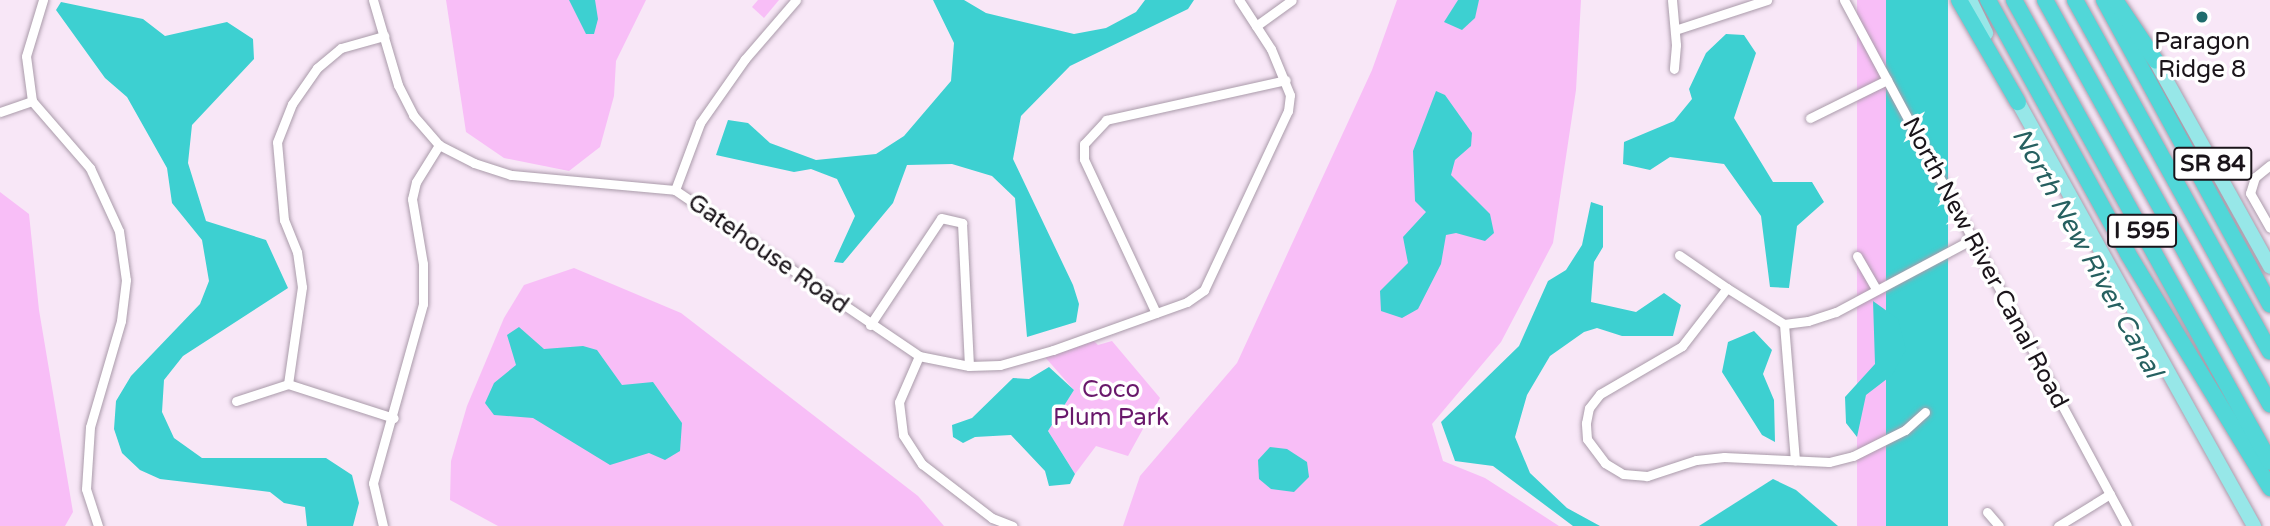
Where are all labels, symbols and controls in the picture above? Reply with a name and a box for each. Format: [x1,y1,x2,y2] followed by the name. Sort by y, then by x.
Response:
[2194,9,2210,25] marker: Paragon Ridge 8
[2154,28,2250,84] place label: Paragon Ridge 8
[1896,112,2074,414] street label: North New River Canal Road
[2005,123,2169,383] water label: North New River Canal
[2173,144,2253,183] road number: SR 84
[682,188,854,320] street label: Gatehouse Road
[2107,212,2177,250] road number: I 595
[1053,376,1169,432] park label: Coco Plum Park

